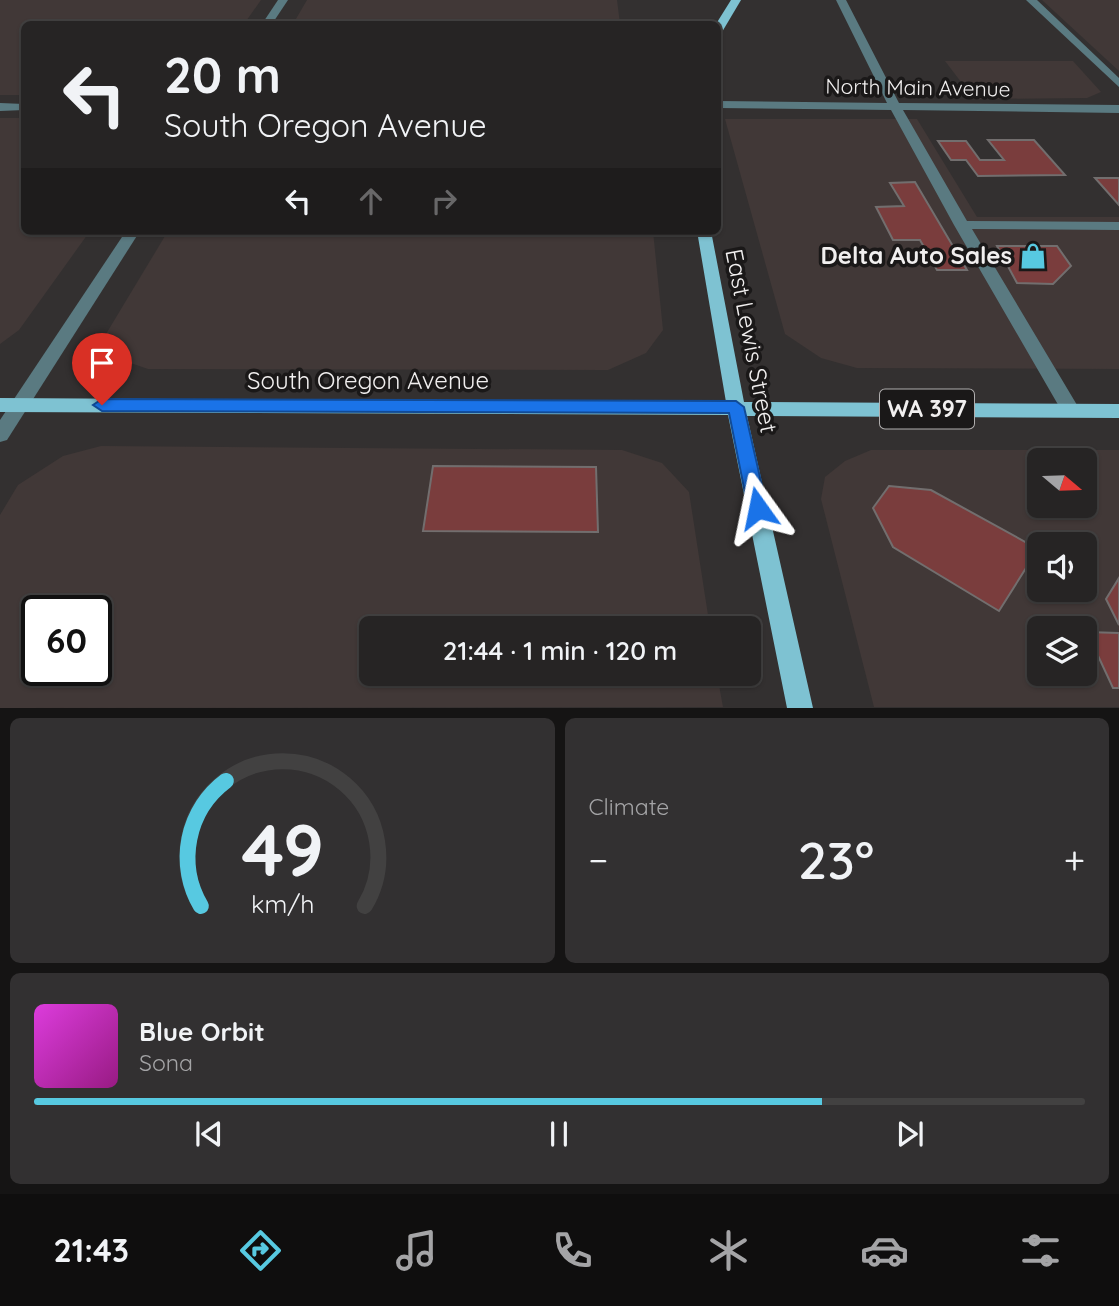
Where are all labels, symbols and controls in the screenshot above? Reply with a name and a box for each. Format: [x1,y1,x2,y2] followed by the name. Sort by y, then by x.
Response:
[164,44,281,105] text: 20 m
[49,49,140,140] icon: left
[825,72,1011,102] street label: North Main Avenue
[164,105,487,145] text: South Oregon Avenue
[279,182,317,220] icon: left
[352,182,390,220] icon: ahead
[425,182,463,220] icon: right
[821,240,1012,270] place label: Delta Auto Sales
[1018,241,1048,271] shop icon: Delta Auto Sales
[719,246,785,435] street label: East Lewis Street
[72,333,132,405] pin
[83,344,121,382] icon: arrive
[247,365,489,395] street label: South Oregon Avenue
[880,390,974,428] road number: WA 397
[1027,448,1097,518] north arrow
[1027,448,1097,686] map controls
[721,471,795,545] position arrow
[1027,532,1097,602] button: sound
[21,595,112,686] speed limit sign: 60
[1027,616,1097,686] button: layers
[443,634,677,667] text: 21:44 · 1 min · 120 m
[589,792,669,821] text: Climate
[241,804,324,895] text: 49
[798,827,874,892] text: 23°
[589,836,608,884] text: −
[1064,836,1085,884] text: +
[251,888,314,919] text: km/h
[139,1015,265,1048] text: Blue Orbit
[139,1048,193,1077] text: Sona
[190,1115,228,1153] icon: previous
[540,1115,578,1153] icon: pause
[891,1115,929,1153] icon: next
[236,1226,285,1275] icon: directions
[392,1226,441,1275] icon: music
[548,1226,597,1275] icon: phone
[704,1226,753,1275] icon: climate
[860,1226,909,1275] icon: car
[1016,1226,1065,1275] icon: filters
[54,1230,129,1270] text: 21:43

